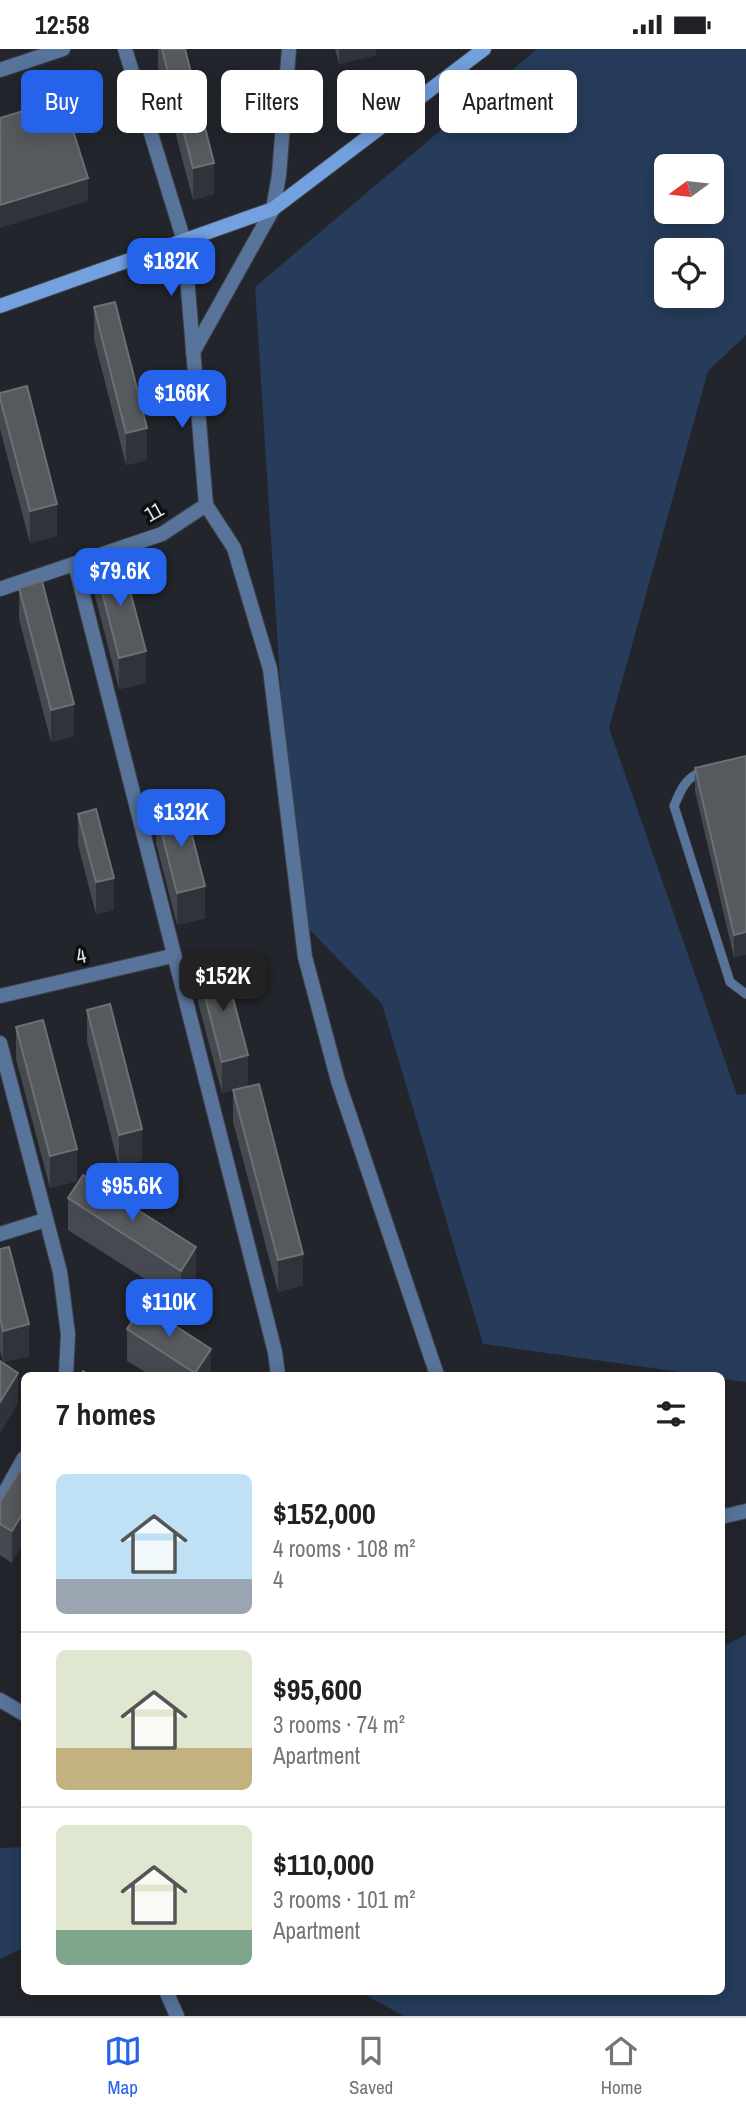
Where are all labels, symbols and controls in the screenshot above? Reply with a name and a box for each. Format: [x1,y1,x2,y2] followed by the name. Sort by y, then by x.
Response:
[35,7,90,42] text: 12:58
[21,70,103,133] chip: Buy
[117,70,207,133] chip: Rent
[221,70,323,133] chip: Filters
[337,70,425,133] chip: New
[439,70,577,133] chip: Apartment
[654,154,724,224] north arrow
[654,154,724,308] map controls
[654,238,724,308] button: locate
[122,239,220,298] pin: $182K
[143,245,199,276] text: $182K
[133,371,231,430] pin: $166K
[154,377,210,408] text: $166K
[139,494,169,529] street label: 11
[63,549,177,608] pin: $79.6K
[90,555,150,586] text: $79.6K
[132,789,230,849] pin: $132K
[153,796,209,827] text: $132K
[73,940,89,971] street label: 4
[174,953,272,1013] pin: $152K
[195,960,251,991] text: $152K
[75,1163,189,1223] pin: $95.6K
[102,1170,162,1201] text: $95.6K
[120,1279,218,1339] pin: $110K
[142,1286,196,1317] text: $110K
[56,1394,156,1434] text: 7 homes
[652,1395,690,1433] icon: filters
[273,1493,376,1533] text: $152,000
[112,1502,196,1586] icon: home
[273,1533,416,1564] text: 4 rooms · 108 m²
[273,1564,284,1595] text: 4
[273,1669,362,1709] text: $95,600
[112,1678,196,1762] icon: home
[273,1709,405,1740] text: 3 rooms · 74 m²
[273,1740,360,1771] text: Apartment
[273,1844,374,1884] text: $110,000
[112,1853,196,1937] icon: home
[273,1884,416,1915] text: 3 rooms · 101 m²
[273,1915,360,1946] text: Apartment
[104,2032,142,2100] tab: Map
[349,2032,393,2100] tab: Saved
[601,2032,642,2100] tab: Home

